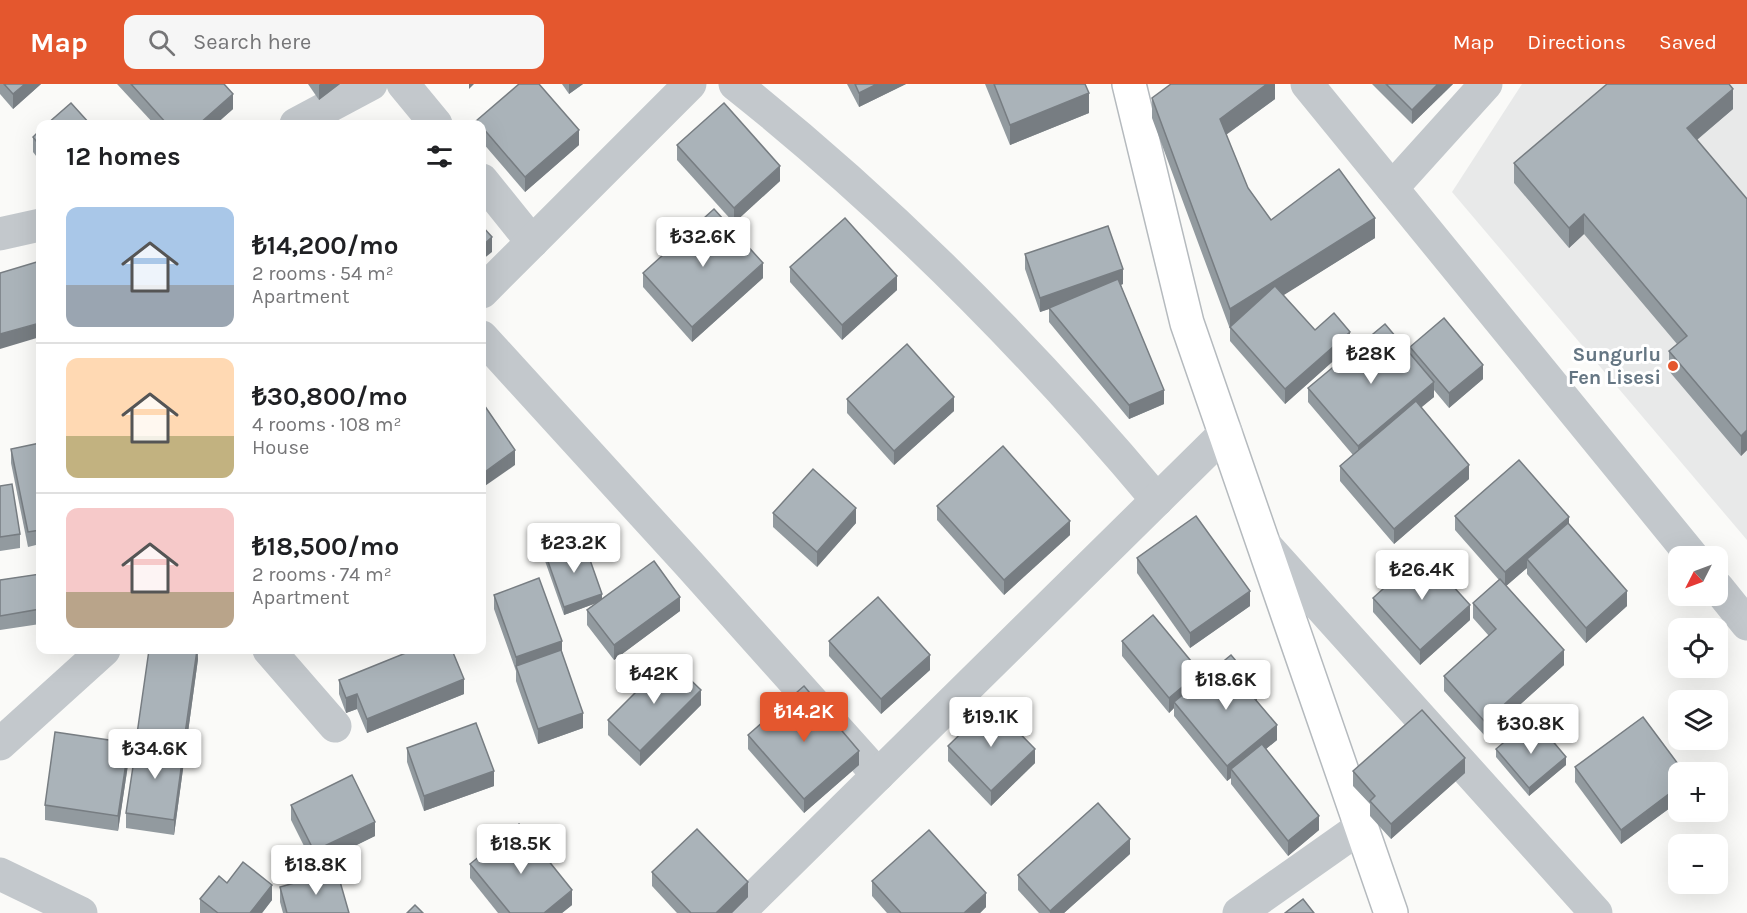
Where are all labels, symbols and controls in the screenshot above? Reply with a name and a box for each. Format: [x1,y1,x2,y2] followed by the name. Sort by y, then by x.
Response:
[124,15,544,69] search box
[30,26,88,59] text: Map
[145,26,178,59] icon: search
[193,29,311,55] text: Search here
[1453,30,1494,54] text: Map
[1527,30,1626,54] text: Directions
[1659,30,1717,54] text: Saved
[423,140,456,173] icon: filters
[66,141,181,172] text: 12 homes
[654,217,752,268] pin: ₺32.6K
[670,225,736,248] text: ₺32.6K
[252,230,398,261] text: ₺14,200/mo
[114,231,186,303] icon: home
[252,262,394,285] text: 2 rooms · 54 m²
[252,285,350,308] text: Apartment
[1335,334,1407,385] pin: ₺28K
[1346,342,1396,365] text: ₺28K
[1568,343,1661,389] place label: Sungurlu Fen Lisesi
[1666,359,1680,373] marker: Sungurlu Fen Lisesi
[252,381,407,412] text: ₺30,800/mo
[114,382,186,454] icon: home
[252,413,402,436] text: 4 rooms · 108 m²
[252,436,309,459] text: House
[525,523,623,574] pin: ₺23.2K
[252,531,399,562] text: ₺18,500/mo
[541,531,607,554] text: ₺23.2K
[114,532,186,604] icon: home
[1668,546,1728,606] north arrow
[1668,546,1728,894] map controls
[1373,550,1471,601] pin: ₺26.4K
[1390,558,1454,581] text: ₺26.4K
[252,563,392,586] text: 2 rooms · 74 m²
[252,586,350,609] text: Apartment
[1668,618,1728,678] button: locate
[618,654,690,705] pin: ₺42K
[1177,660,1275,711] pin: ₺18.6K
[630,662,678,685] text: ₺42K
[1195,668,1257,691] text: ₺18.6K
[1668,690,1728,750] button: layers
[755,692,853,743] pin: ₺14.2K
[942,697,1040,748] pin: ₺19.1K
[774,700,834,723] text: ₺14.2K
[1482,704,1580,755] pin: ₺30.8K
[963,705,1019,728] text: ₺19.1K
[1498,712,1564,735] text: ₺30.8K
[106,729,204,780] pin: ₺34.6K
[122,737,188,760] text: ₺34.6K
[1668,762,1728,822] button: +
[472,824,570,875] pin: ₺18.5K
[491,832,551,855] text: ₺18.5K
[1668,834,1728,894] button: −
[267,845,365,896] pin: ₺18.8K
[285,853,347,876] text: ₺18.8K

